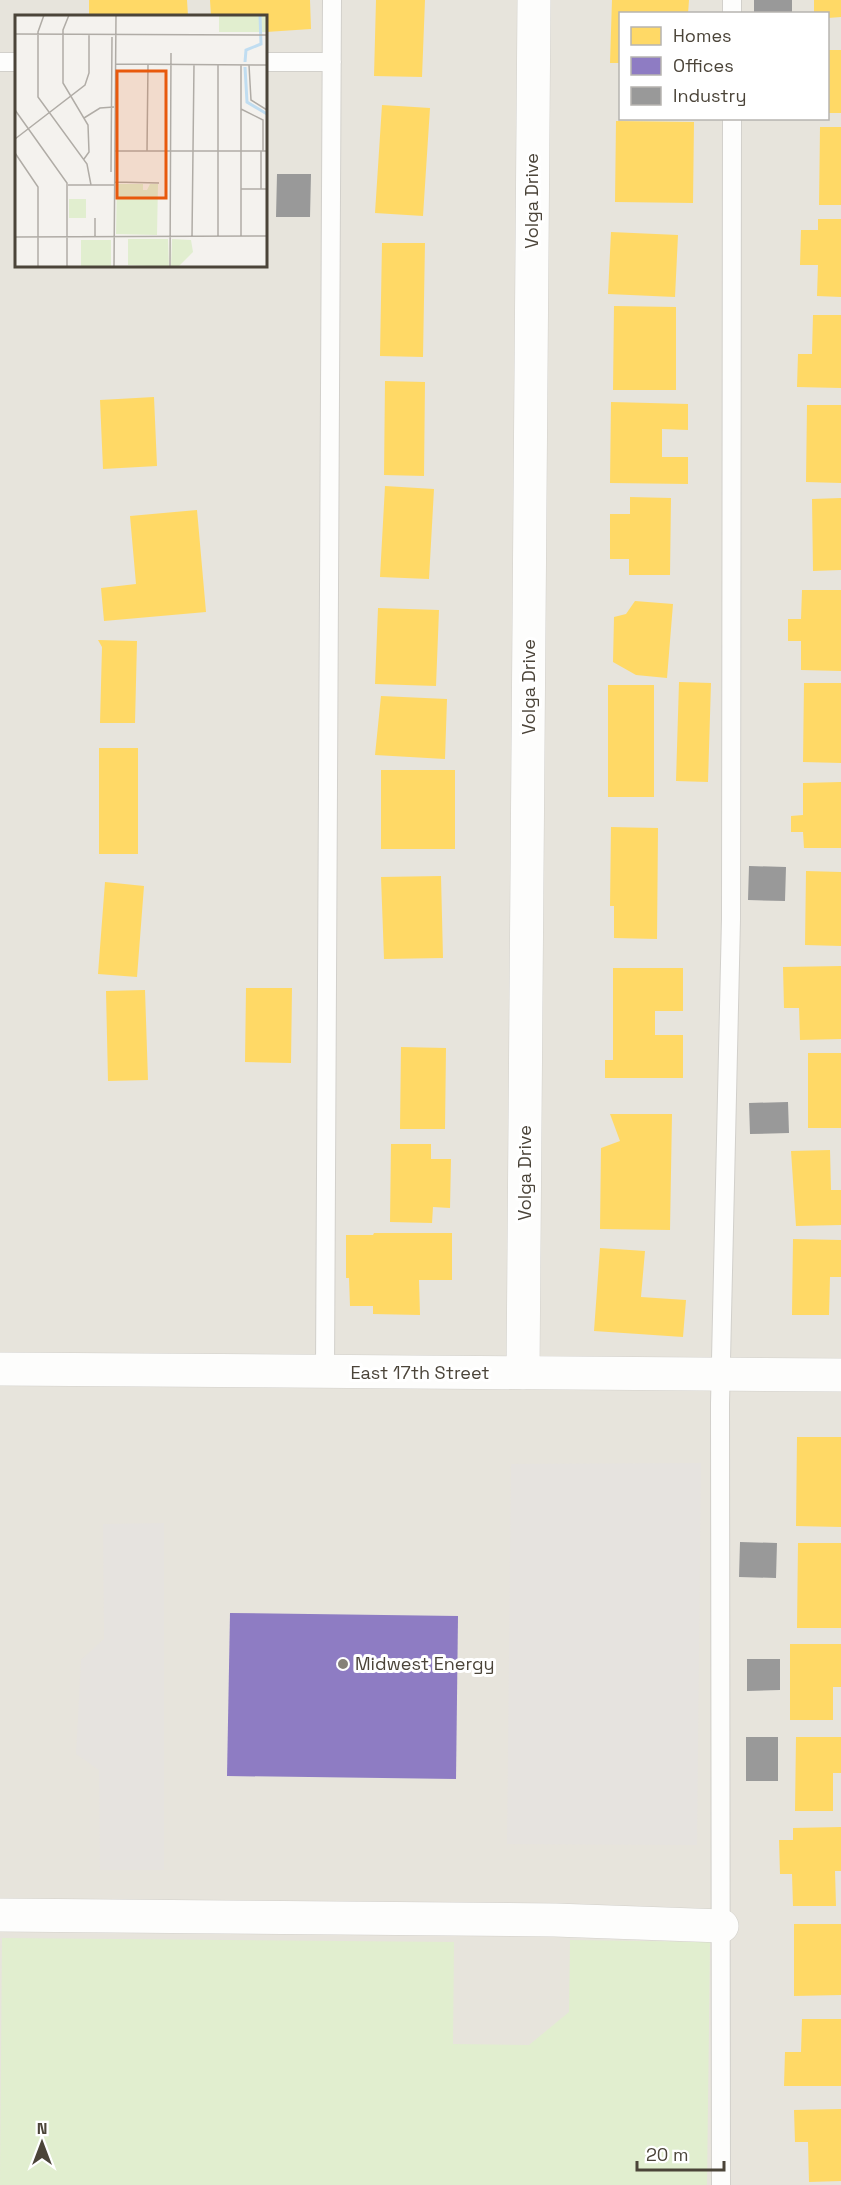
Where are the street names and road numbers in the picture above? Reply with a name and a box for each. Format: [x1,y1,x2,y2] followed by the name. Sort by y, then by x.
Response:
[520,153,543,249] street label: Volga Drive
[517,639,540,735] street label: Volga Drive
[513,1125,536,1221] street label: Volga Drive
[350,1361,490,1384] street label: East 17th Street

